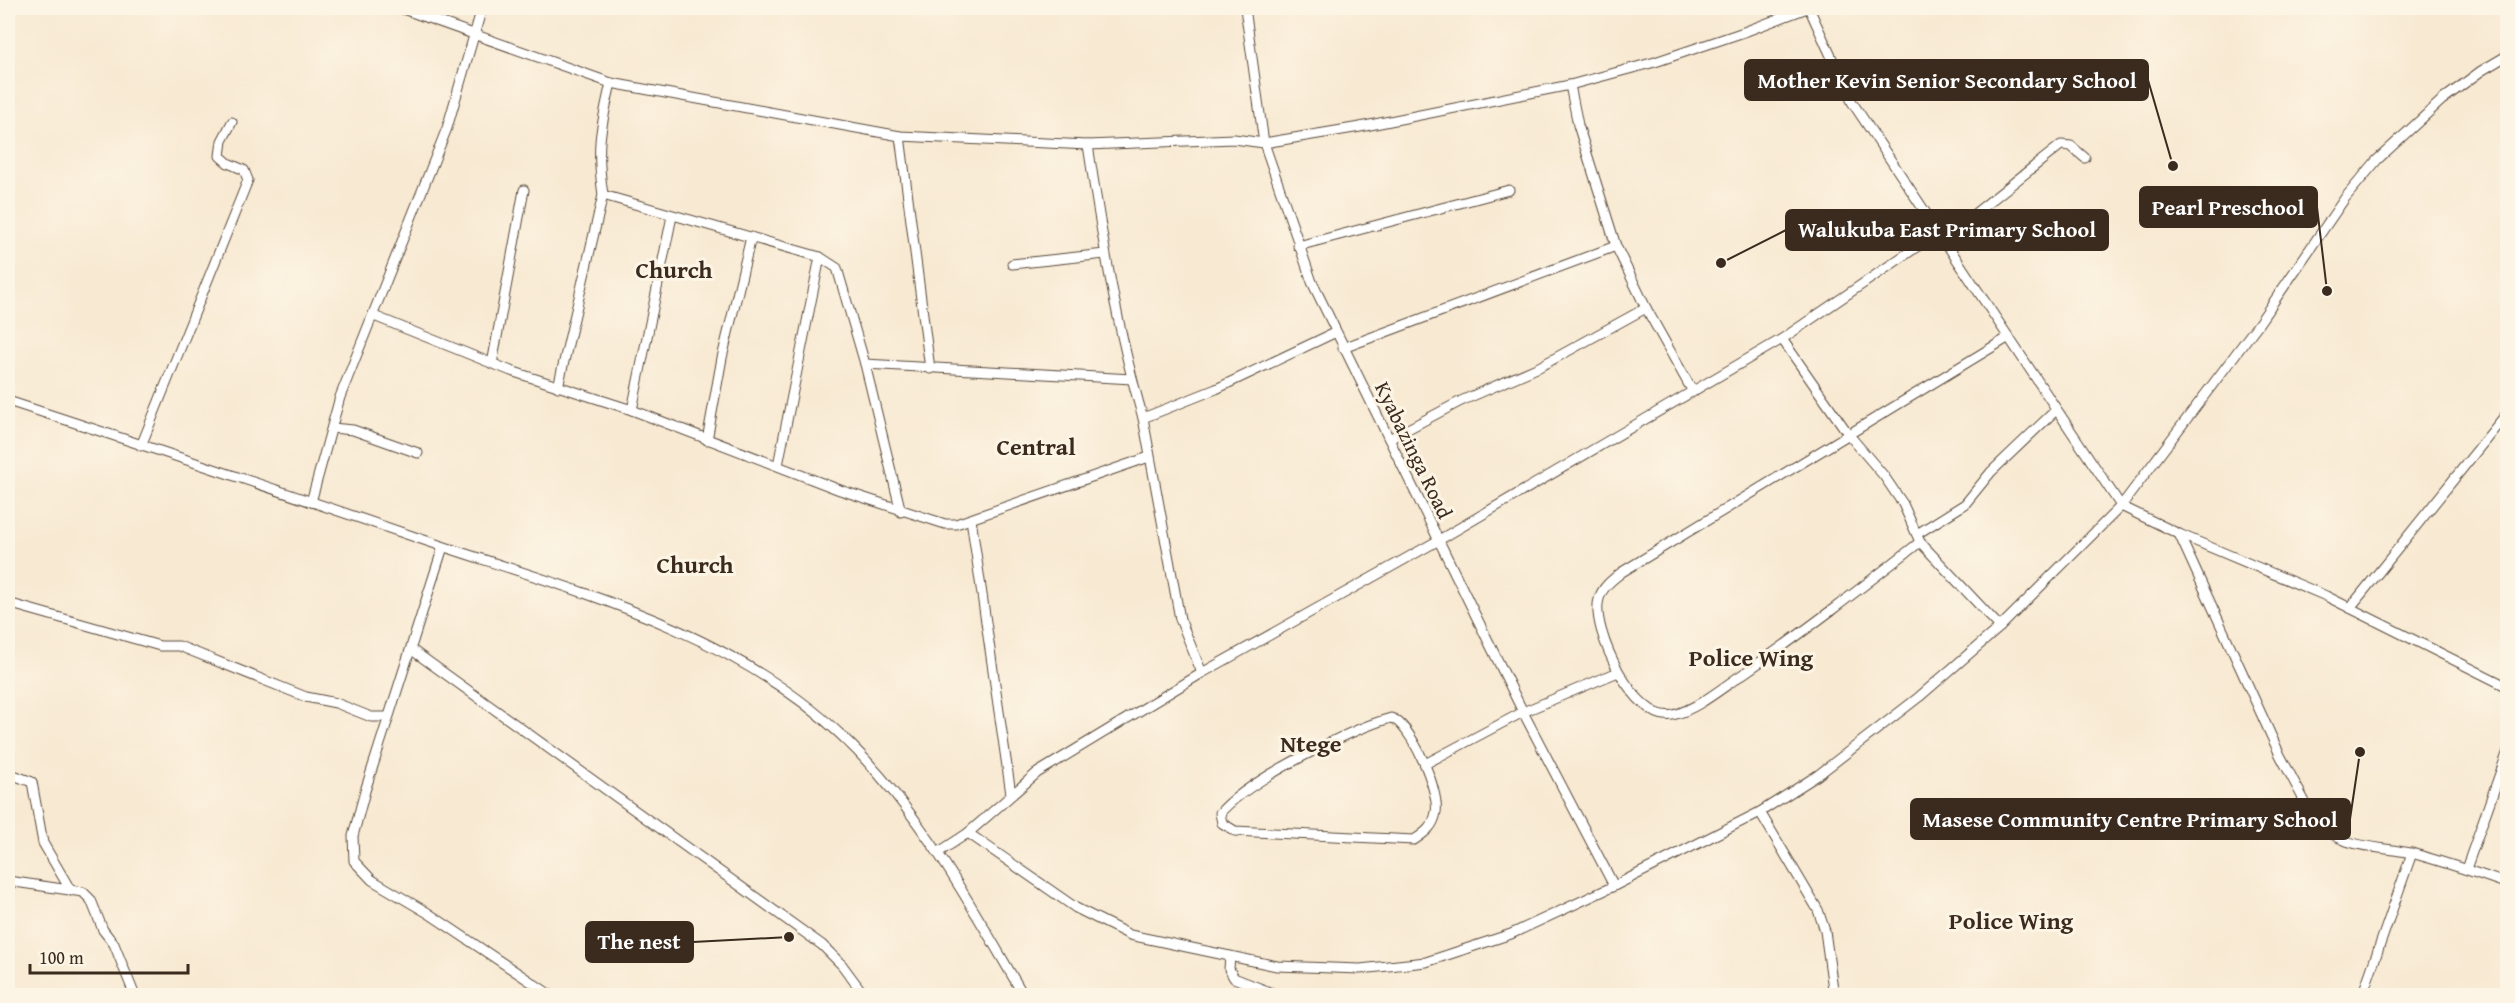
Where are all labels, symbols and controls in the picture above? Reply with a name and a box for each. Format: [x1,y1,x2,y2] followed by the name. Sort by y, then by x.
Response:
[1745,60,2148,100] callout: Mother Kevin Senior Secondary School
[1757,64,2137,96] text: Mother Kevin Senior Secondary School
[2140,187,2317,227] callout: Pearl Preschool
[2152,191,2304,223] text: Pearl Preschool
[1786,210,2108,250] callout: Walukuba East Primary School
[1798,213,2096,245] text: Walukuba East Primary School
[635,252,713,287] district label: Church
[1367,376,1461,525] street label: Kyabazinga Road
[996,429,1076,464] district label: Central
[656,547,734,582] district label: Church
[1689,640,1814,675] district label: Police Wing
[1280,726,1342,761] district label: Ntege
[1911,799,2350,839] callout: Masese Community Centre Primary School
[1923,803,2338,835] text: Masese Community Centre Primary School
[1949,903,2074,938] district label: Police Wing
[586,922,693,962] callout: The nest
[597,925,681,957] text: The nest
[30,937,188,975] scale bar
[39,944,84,971] text: 100 m

